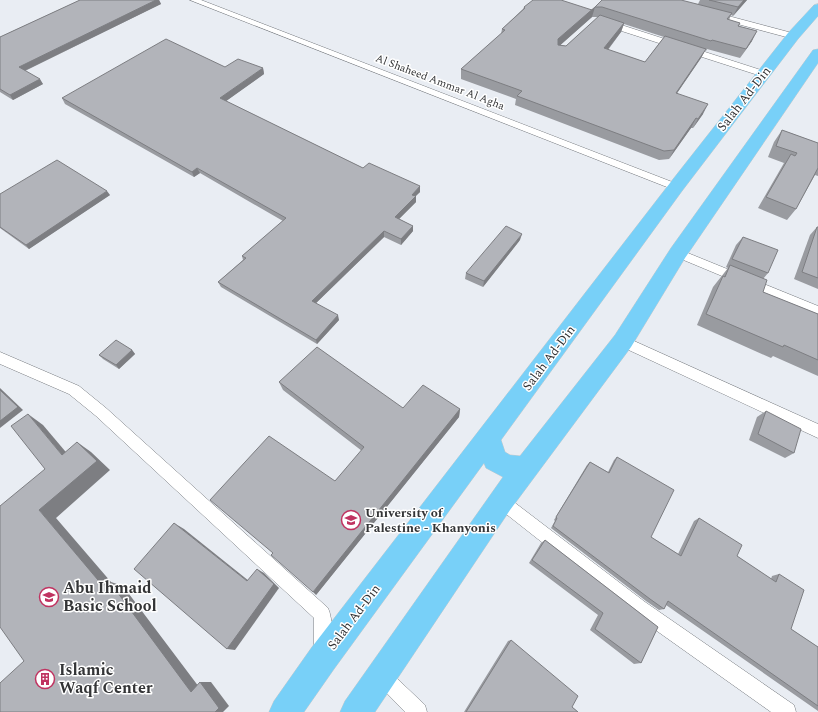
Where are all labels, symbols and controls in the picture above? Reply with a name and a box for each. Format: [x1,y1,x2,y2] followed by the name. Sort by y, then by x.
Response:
[373,50,508,115] street label: Al Shaheed Ammar Al Agha
[712,62,776,136] street label: Salah Ad-Din
[518,321,581,395] street label: Salah Ad-Din
[365,503,496,538] place label: University of Palestine - Khanyonis
[340,509,362,531] school or university icon: University of Palestine - Khanyonis
[63,576,157,618] place label: Abu Ihmaid Basic School
[323,580,386,654] street label: Salah Ad-Din
[38,586,60,608] school or university icon: Abu Ihmaid Basic School
[59,658,153,700] place label: Islamic Waqf Center
[34,668,56,690] building icon: Islamic Waqf Center

